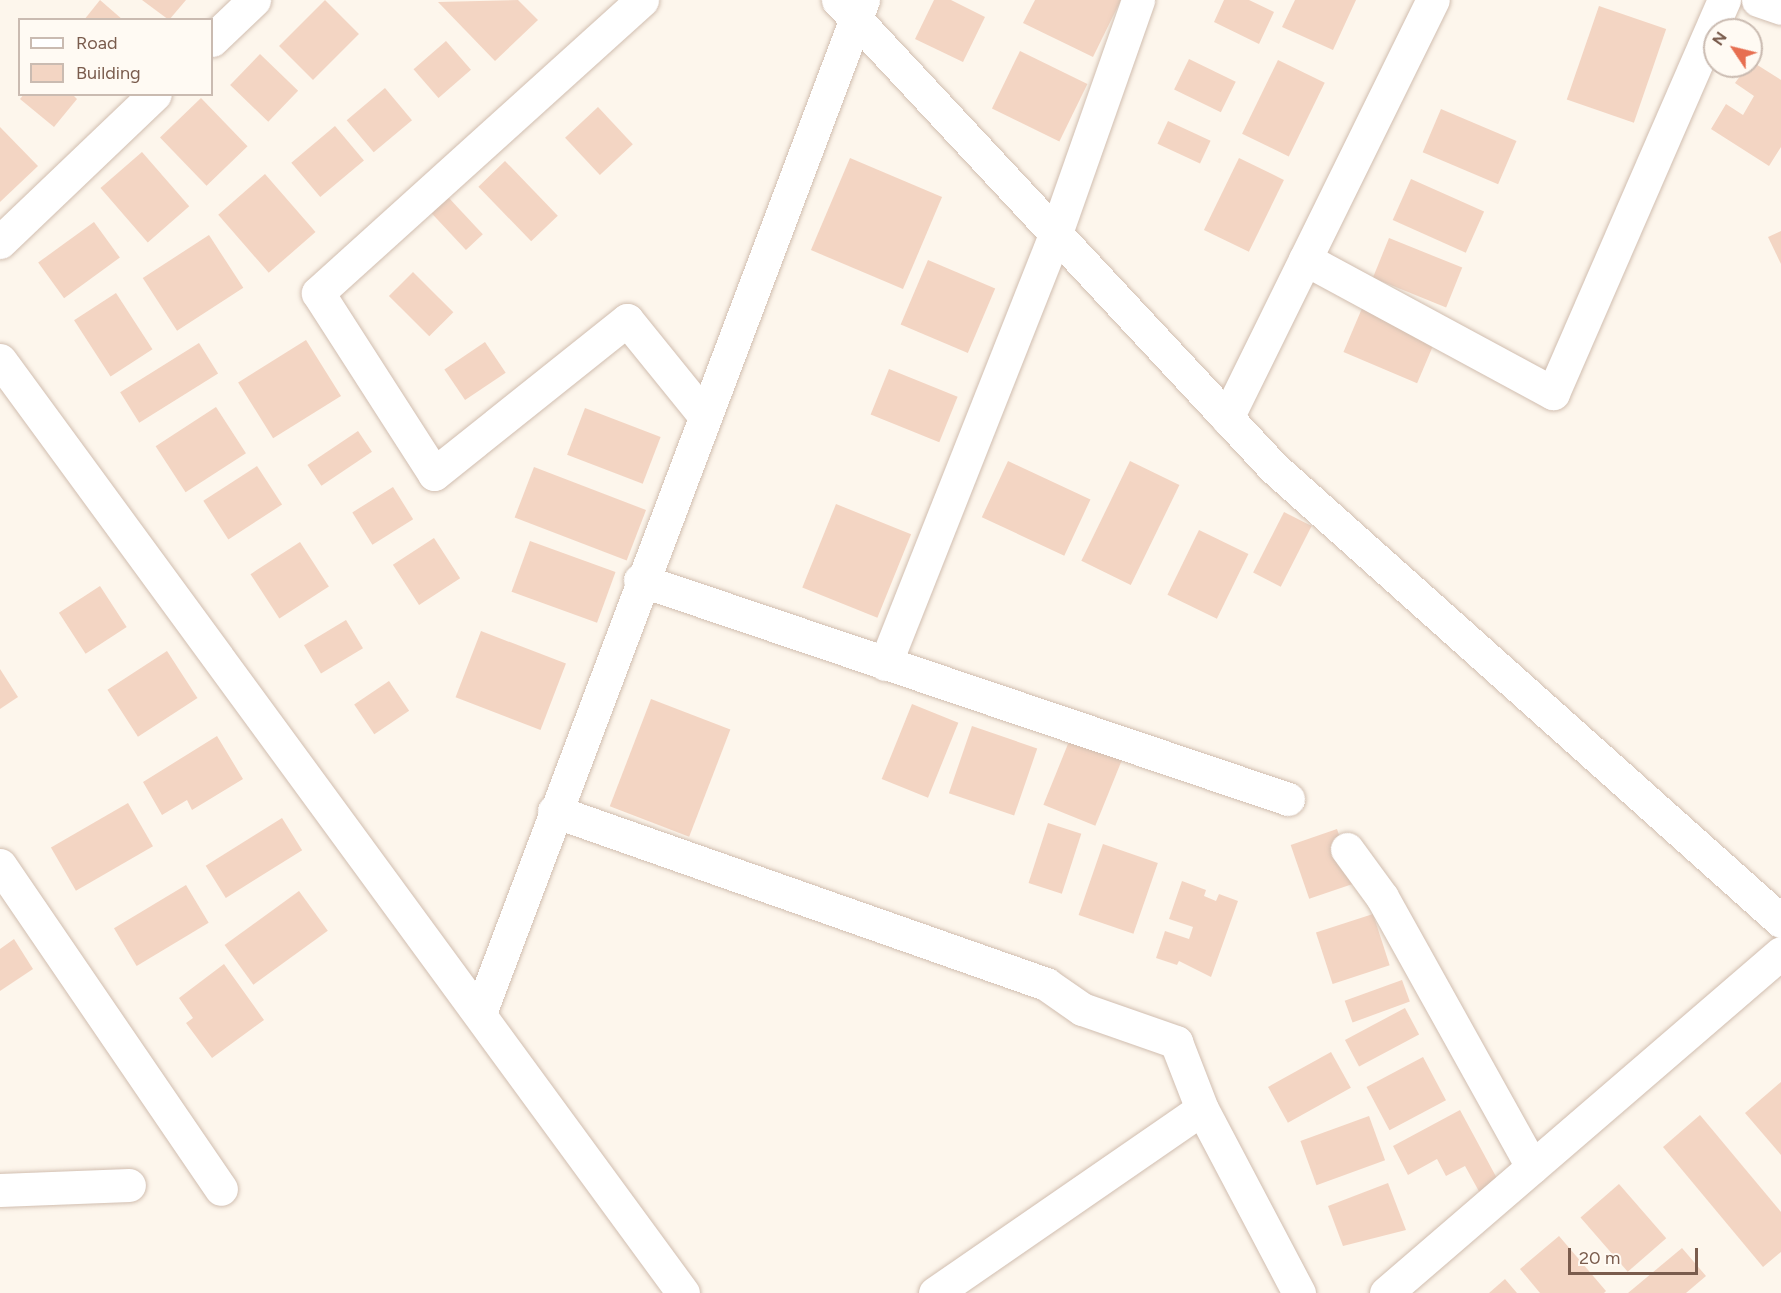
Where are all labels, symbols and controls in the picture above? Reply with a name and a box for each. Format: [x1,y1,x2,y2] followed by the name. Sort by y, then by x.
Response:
[18,18,213,96] legend
[1703,18,1763,78] north arrow
[1708,28,1731,49] text: N
[76,32,117,54] text: Road
[76,62,141,84] text: Building
[1571,1236,1702,1274] scale bar
[1579,1247,1620,1269] text: 20 m

